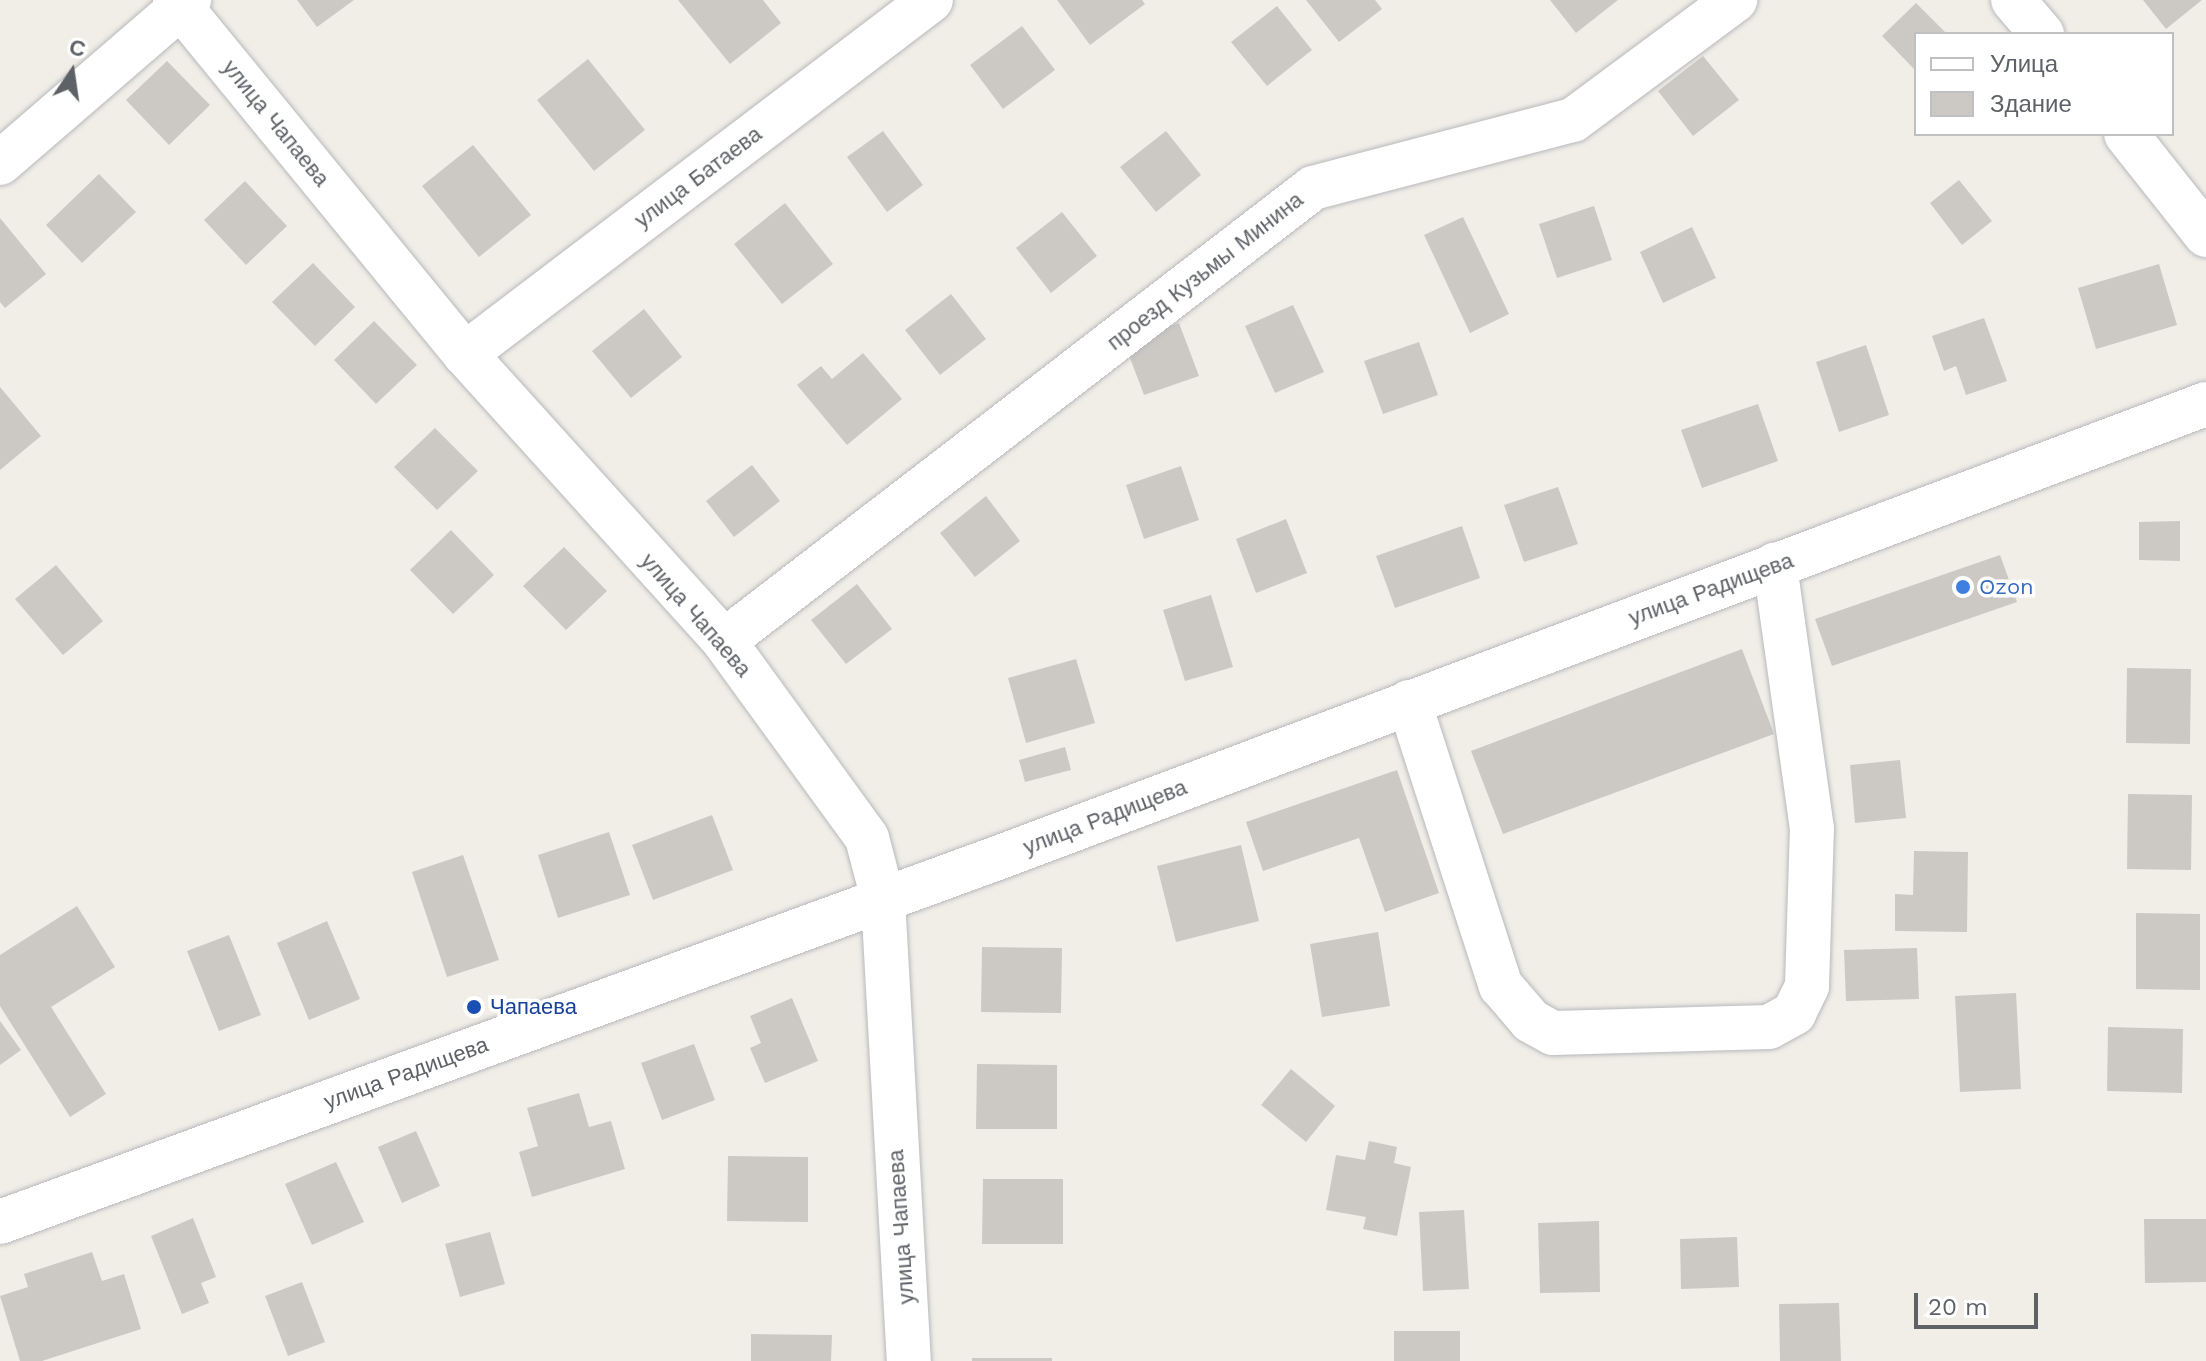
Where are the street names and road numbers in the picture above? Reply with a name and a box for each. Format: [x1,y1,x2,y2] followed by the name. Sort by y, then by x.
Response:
[217,54,335,192] street label: улица Чапаева
[629,121,767,233] street label: улица Батаева
[1102,186,1308,356] street label: проезд Кузьмы Минина
[1625,547,1797,631] street label: улица Радищева
[635,548,757,682] street label: улица Чапаева
[1019,774,1191,860] street label: улица Радищева
[320,1031,492,1115] street label: улица Радищева
[882,1149,920,1305] street label: улица Чапаева

